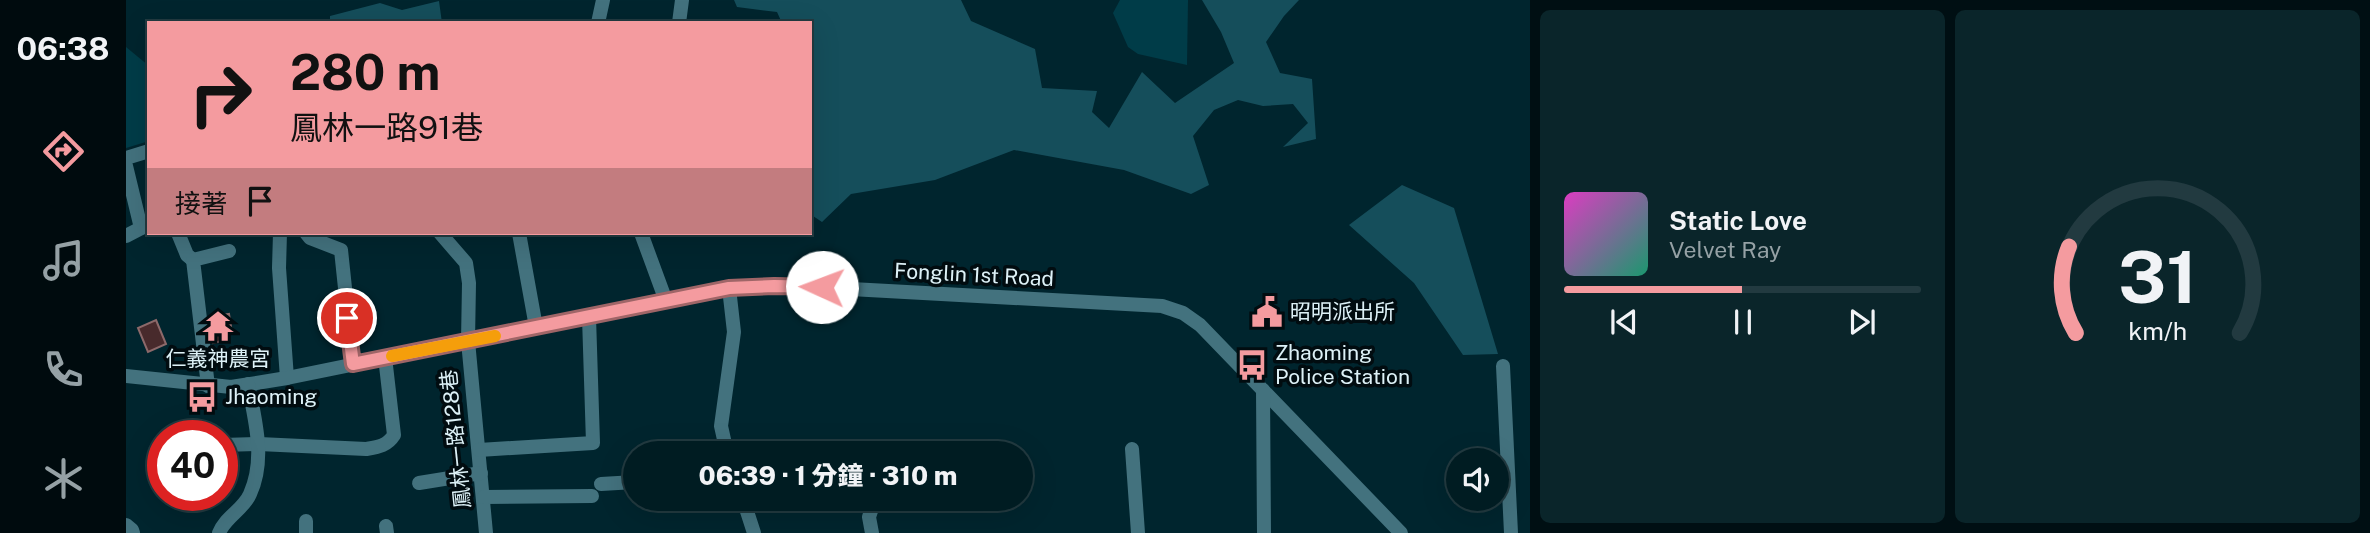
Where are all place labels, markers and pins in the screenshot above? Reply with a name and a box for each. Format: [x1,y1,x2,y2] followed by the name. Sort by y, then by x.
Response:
[317,288,377,348] pin
[1250,295,1284,329] public building icon: 昭明派出所
[1290,299,1395,324] place label: 昭明派出所
[201,309,235,343] temple icon: 仁義神農宮
[1275,340,1410,389] place label: Zhaoming Police Station
[166,346,271,371] place label: 仁義神農宮
[1235,348,1269,382] bus stop icon: Zhaoming Police Station
[185,380,219,414] bus stop icon: Jhaoming
[225,384,317,409] place label: Jhaoming

